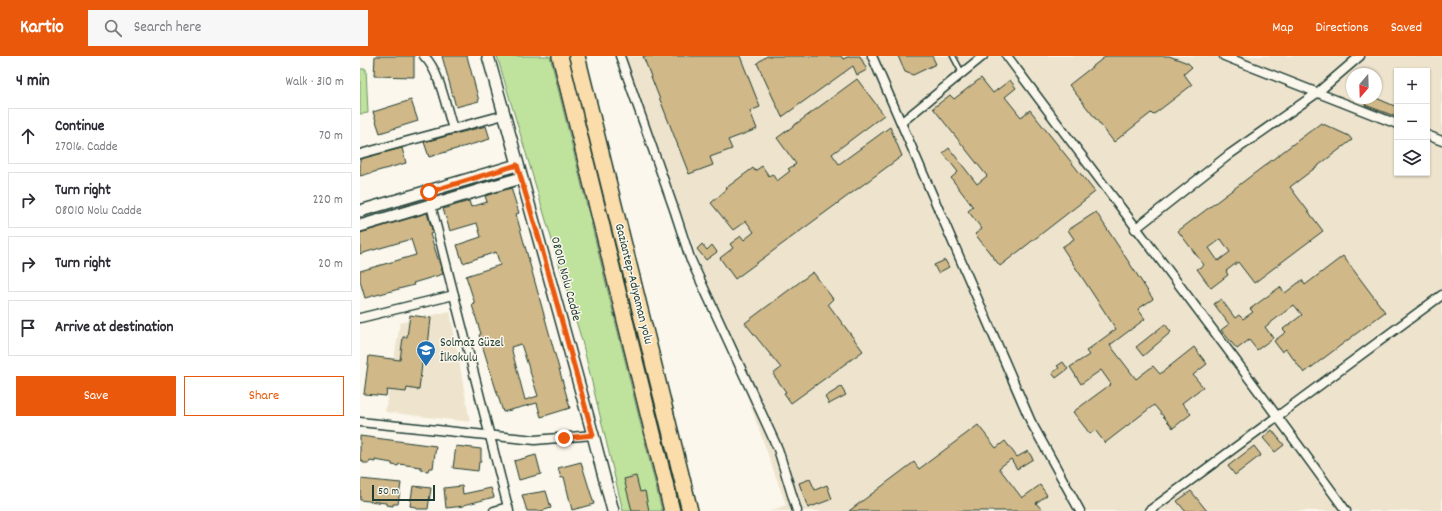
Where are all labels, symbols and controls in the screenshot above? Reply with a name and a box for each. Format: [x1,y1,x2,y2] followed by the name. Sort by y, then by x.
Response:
[88,10,368,46] search box
[20,15,64,42] text: Kartio
[102,17,124,39] icon: search
[134,17,201,39] text: Search here
[1272,18,1294,38] text: Map
[1316,18,1369,38] text: Directions
[1391,18,1422,38] text: Saved
[1346,68,1382,104] north arrow
[1394,68,1430,176] map controls
[1394,68,1430,104] button: +
[16,70,50,94] text: 4 min
[285,73,344,92] text: Walk · 310 m
[1394,104,1430,140] button: −
[55,116,104,138] text: Continue
[17,125,39,147] icon: ahead
[319,127,343,146] text: 70 m
[55,138,118,157] text: 27016. Cadde
[1394,140,1430,176] button: layers
[55,180,111,202] text: Turn right
[420,183,438,201] route start
[17,189,39,211] icon: right
[313,191,343,210] text: 220 m
[55,202,142,221] text: 08010 Nolu Cadde
[609,222,657,346] street label: Gaziantep-Adıyaman yolu
[545,235,585,324] street label: 08010 Nolu Cadde
[17,253,39,275] icon: right
[55,253,111,275] text: Turn right
[318,255,343,274] text: 20 m
[17,317,39,339] icon: arrive
[55,317,173,339] text: Arrive at destination
[440,334,503,368] place label: Solmaz Güzel İlkokulu
[415,339,437,367] school or university icon: Solmaz Güzel İlkokulu
[16,376,176,416] button: Save
[184,376,344,416] button: Share
[555,429,573,447] route end
[372,483,435,502] scale bar
[378,484,399,500] text: 50 m

